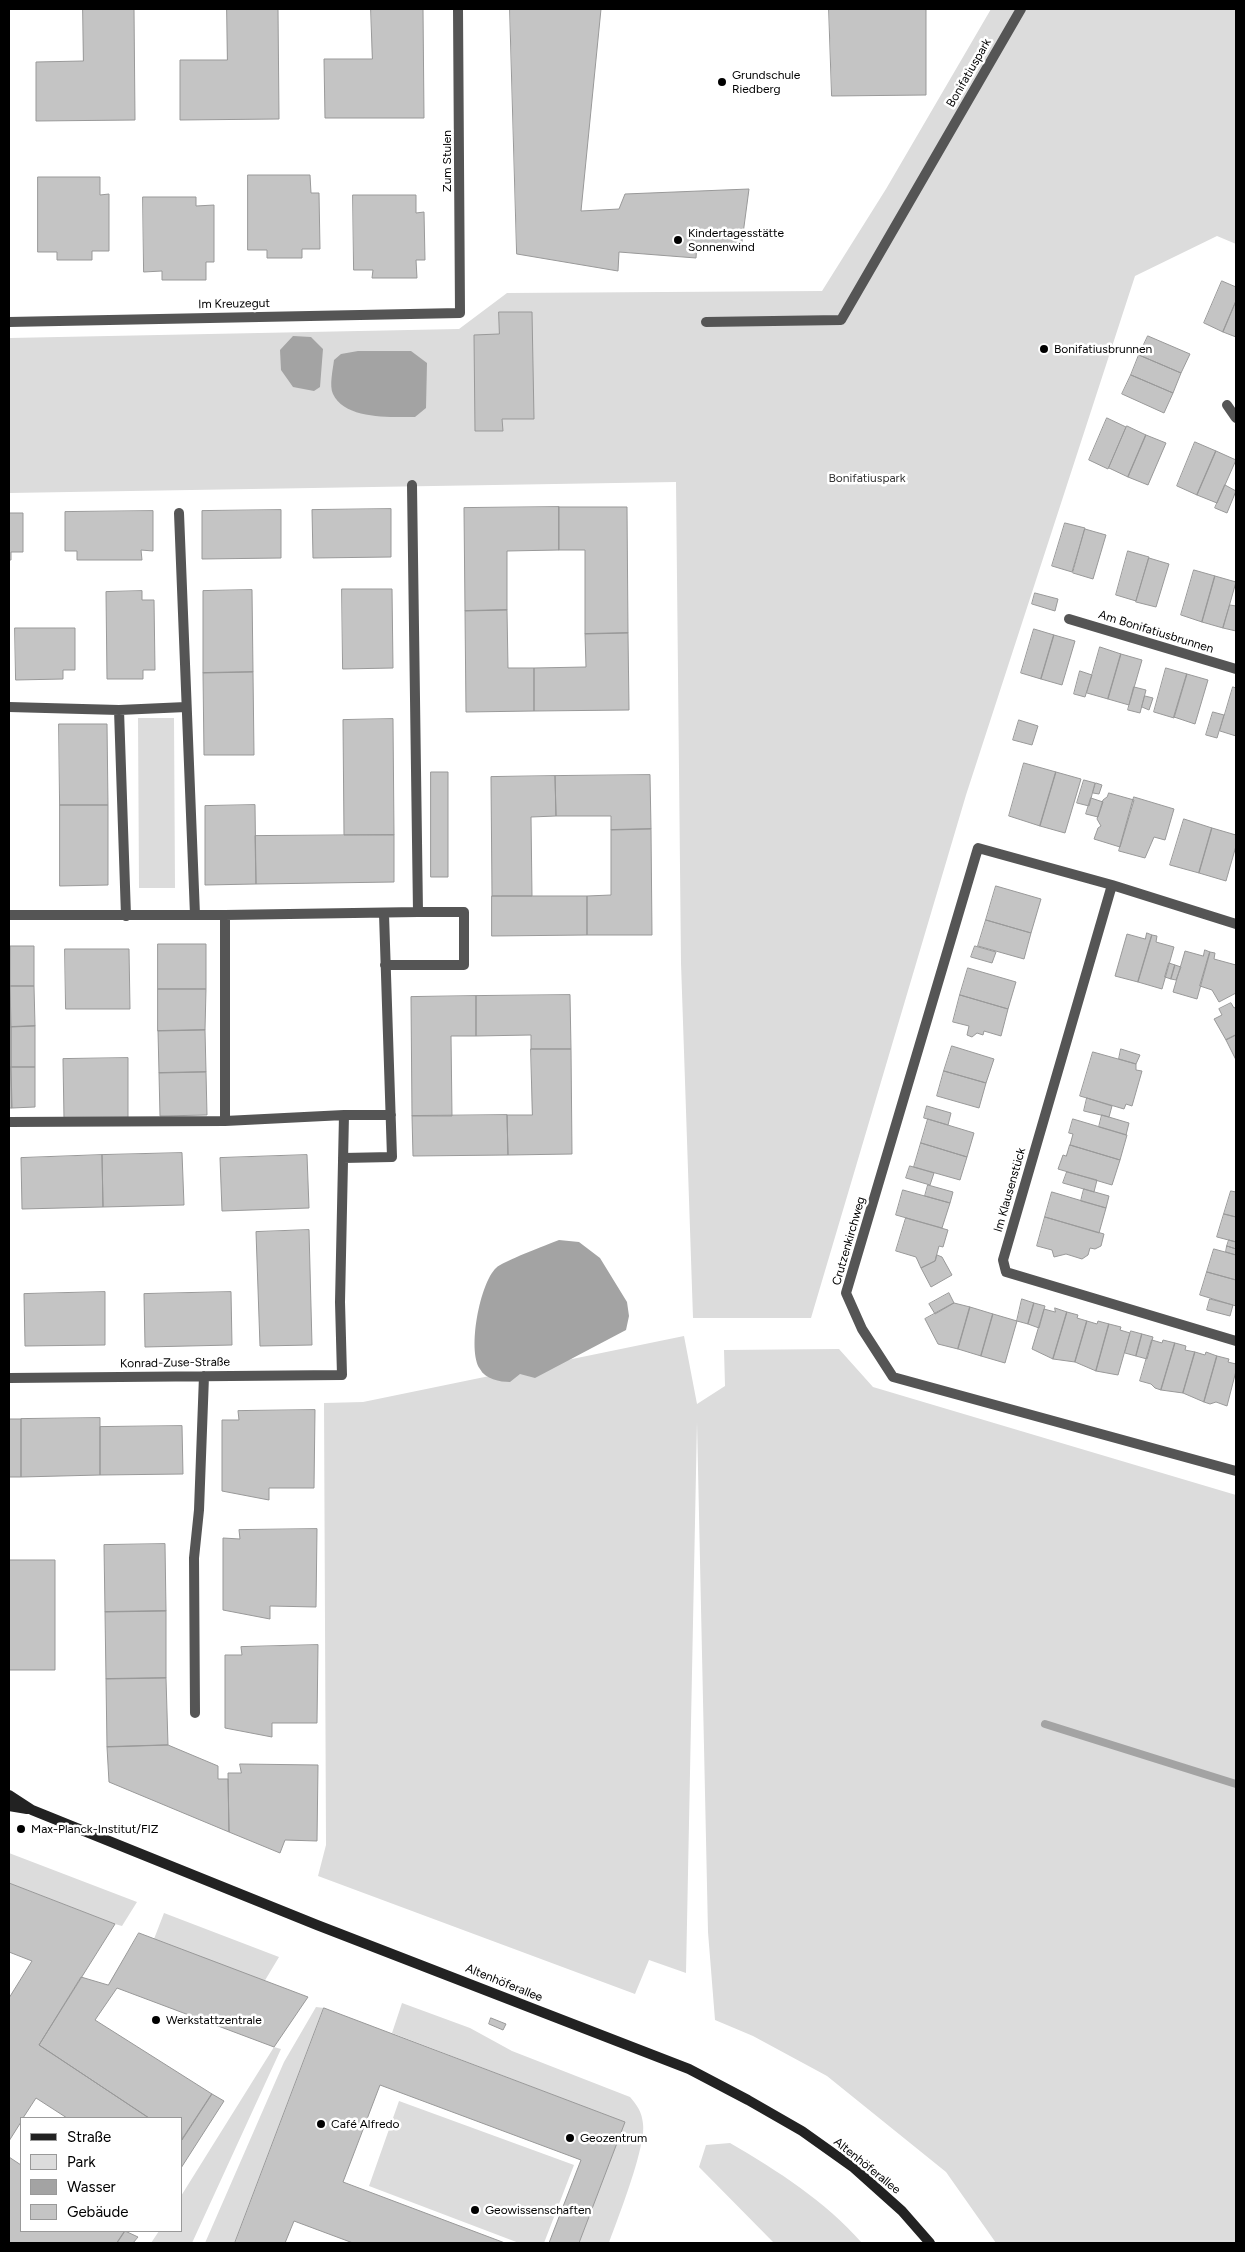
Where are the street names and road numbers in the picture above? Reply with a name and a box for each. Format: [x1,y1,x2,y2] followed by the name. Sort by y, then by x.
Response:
[944,36,994,110] street label: Bonifatiuspark
[440,130,454,192] street label: Zum Stulen
[198,296,270,312] street label: Im Kreuzegut
[1097,608,1215,656] street label: Am Bonifatiusbrunnen
[991,1146,1029,1234] street label: Im Klausenstück
[829,1195,869,1287] street label: Crutzenkirchweg
[120,1355,230,1371] street label: Konrad-Zuse-Straße
[463,1961,545,2005] street label: Altenhöferallee
[831,2135,903,2197] street label: Altenhöferallee

